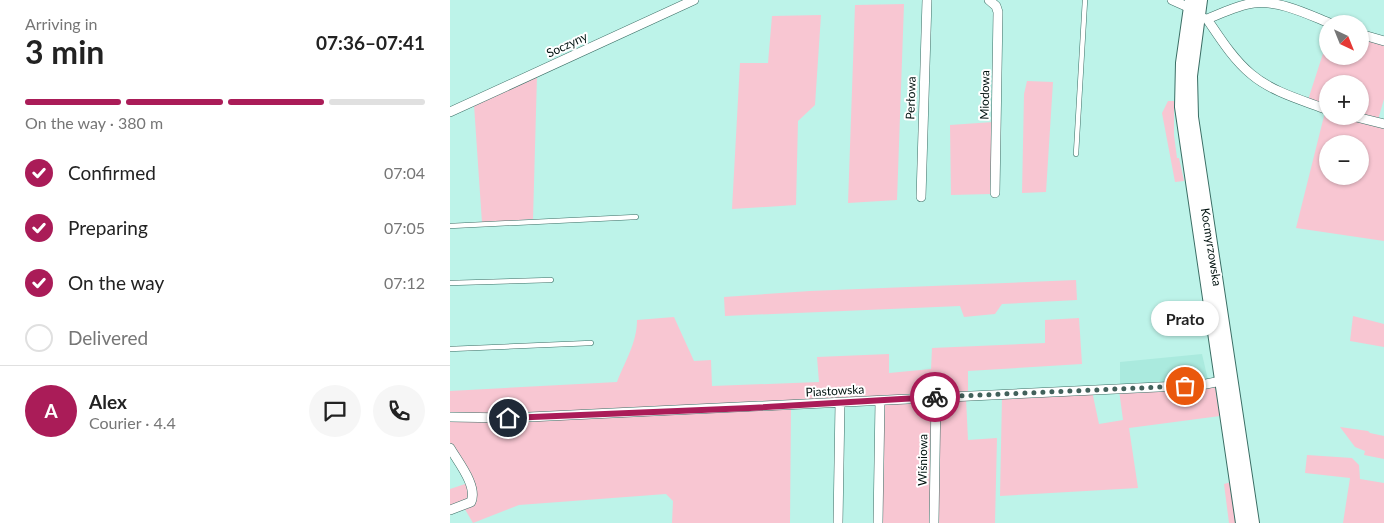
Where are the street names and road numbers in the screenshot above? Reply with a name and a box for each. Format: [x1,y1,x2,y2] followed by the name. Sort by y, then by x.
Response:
[544,28,590,61] street label: Soczyny
[977,70,992,120] street label: Miodowa
[902,76,919,120] street label: Perłowa
[1198,207,1225,287] street label: Kocmyrzowska
[805,381,865,400] street label: Piastowska
[915,434,930,486] street label: Wiśniowa

